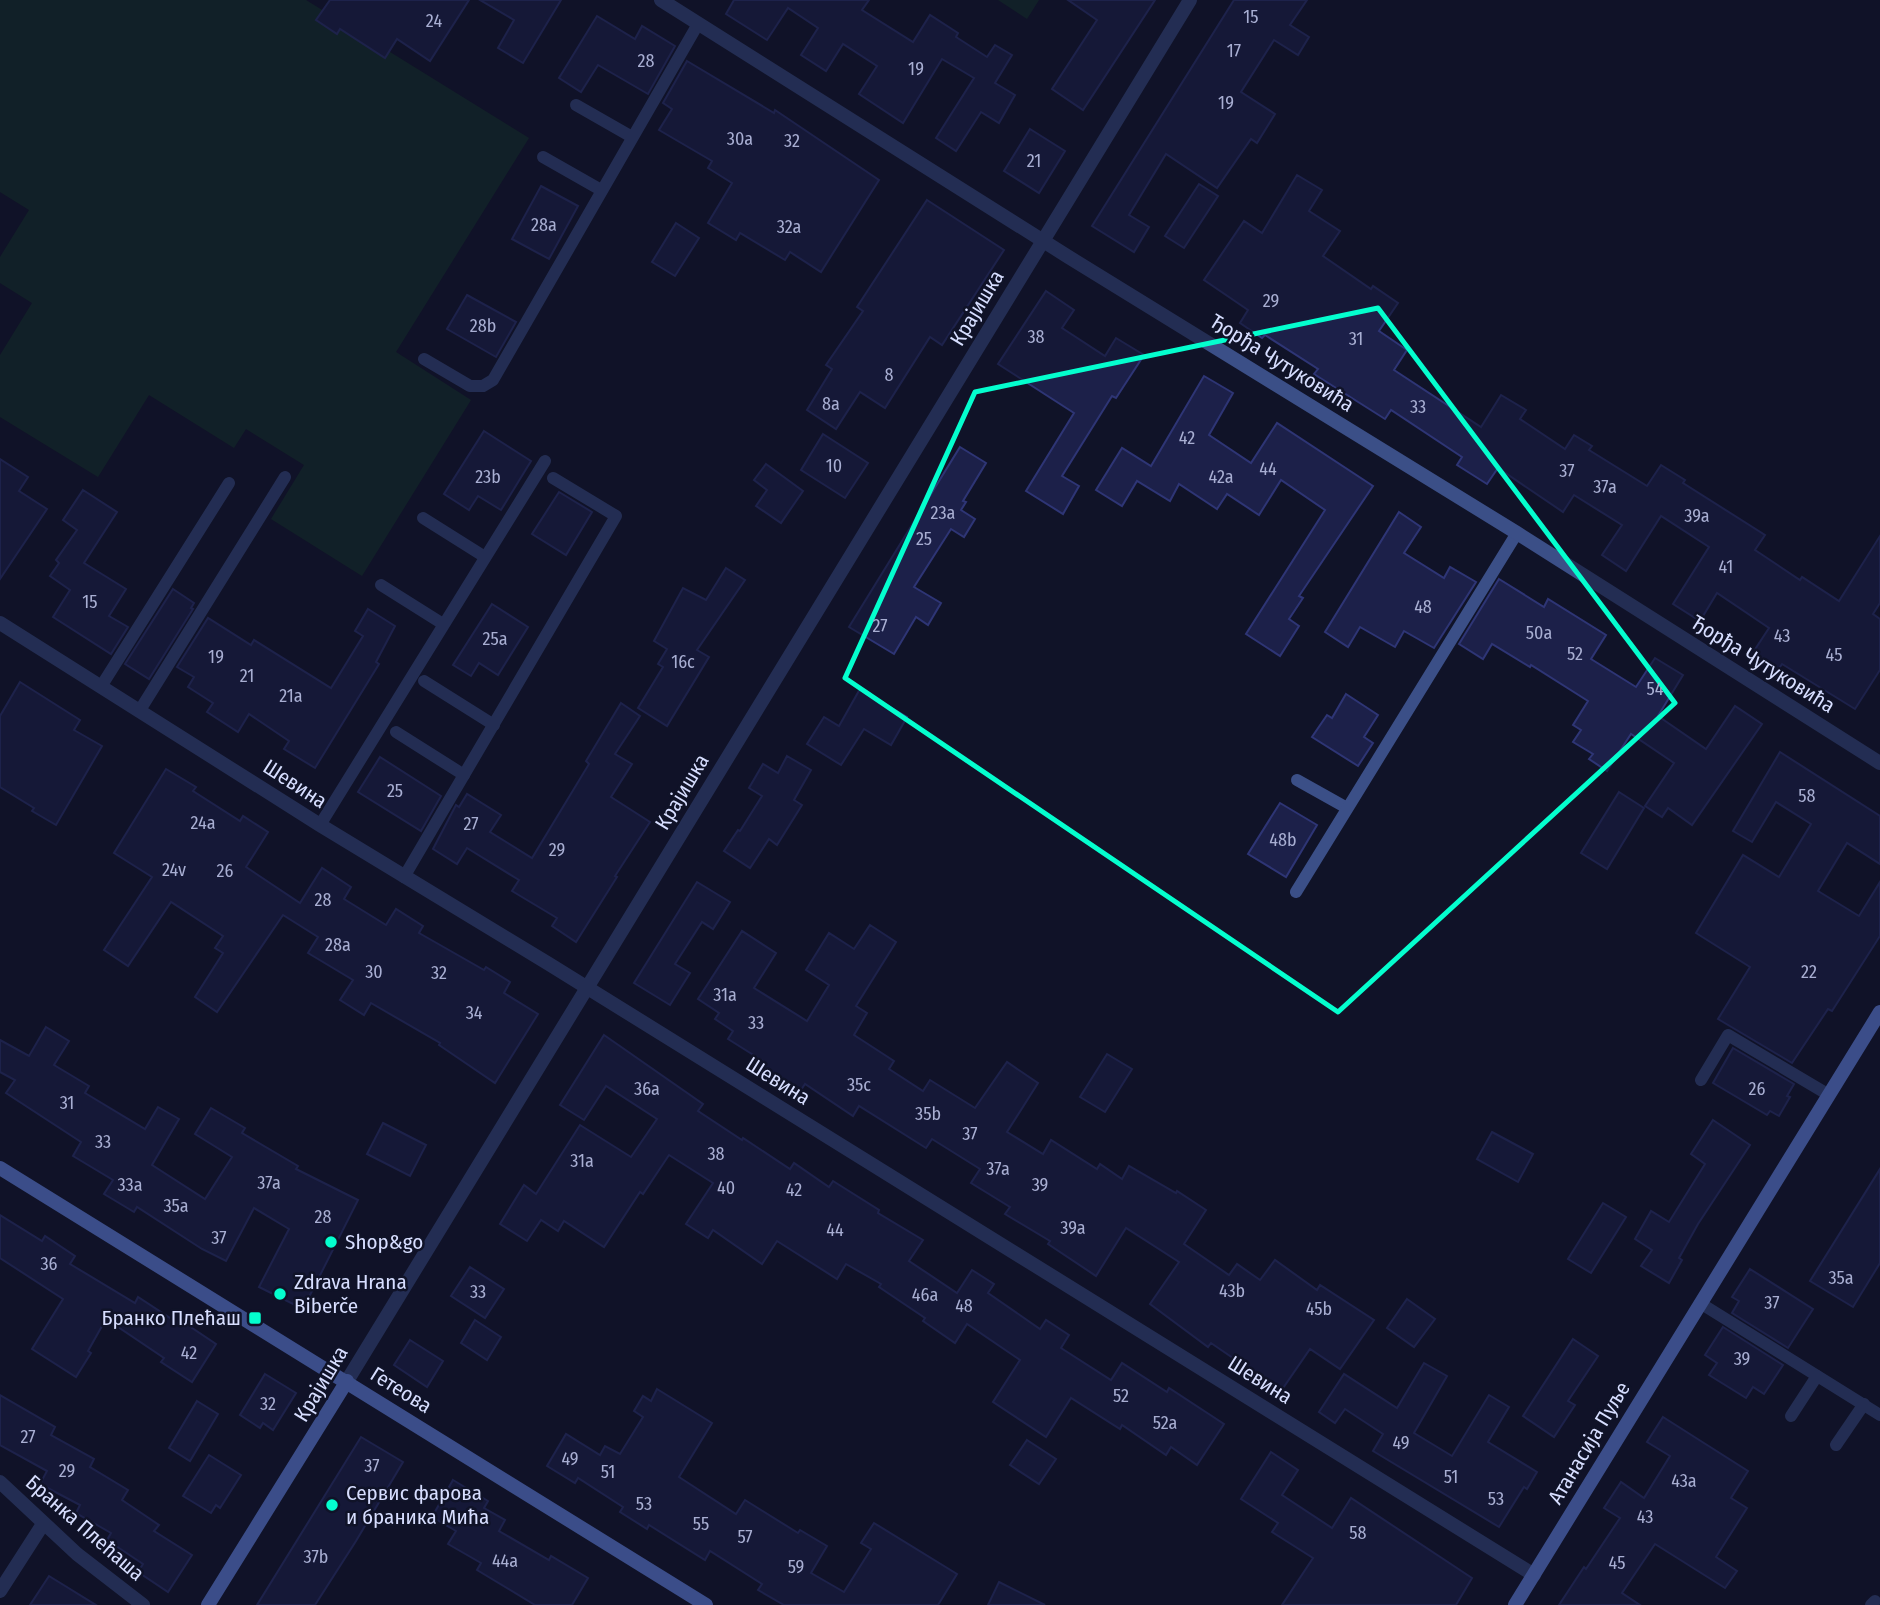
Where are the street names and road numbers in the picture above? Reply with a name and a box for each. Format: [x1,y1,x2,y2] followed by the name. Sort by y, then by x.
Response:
[944,265,1010,351] street label: Крајишка
[1205,308,1359,418] street label: Ђорђа Чутуковића
[1686,609,1840,719] street label: Ђорђа Чутуковића
[649,749,715,835] street label: Крајишка
[258,754,332,814] street label: Шевина
[741,1051,815,1111] street label: Шевина
[288,1341,354,1427] street label: Крајишка
[1223,1350,1297,1410] street label: Шевина
[365,1361,437,1419] street label: Гетеова
[1542,1377,1636,1509] street label: Атанасија Пуље
[20,1469,150,1587] street label: Бранка Плећаша

